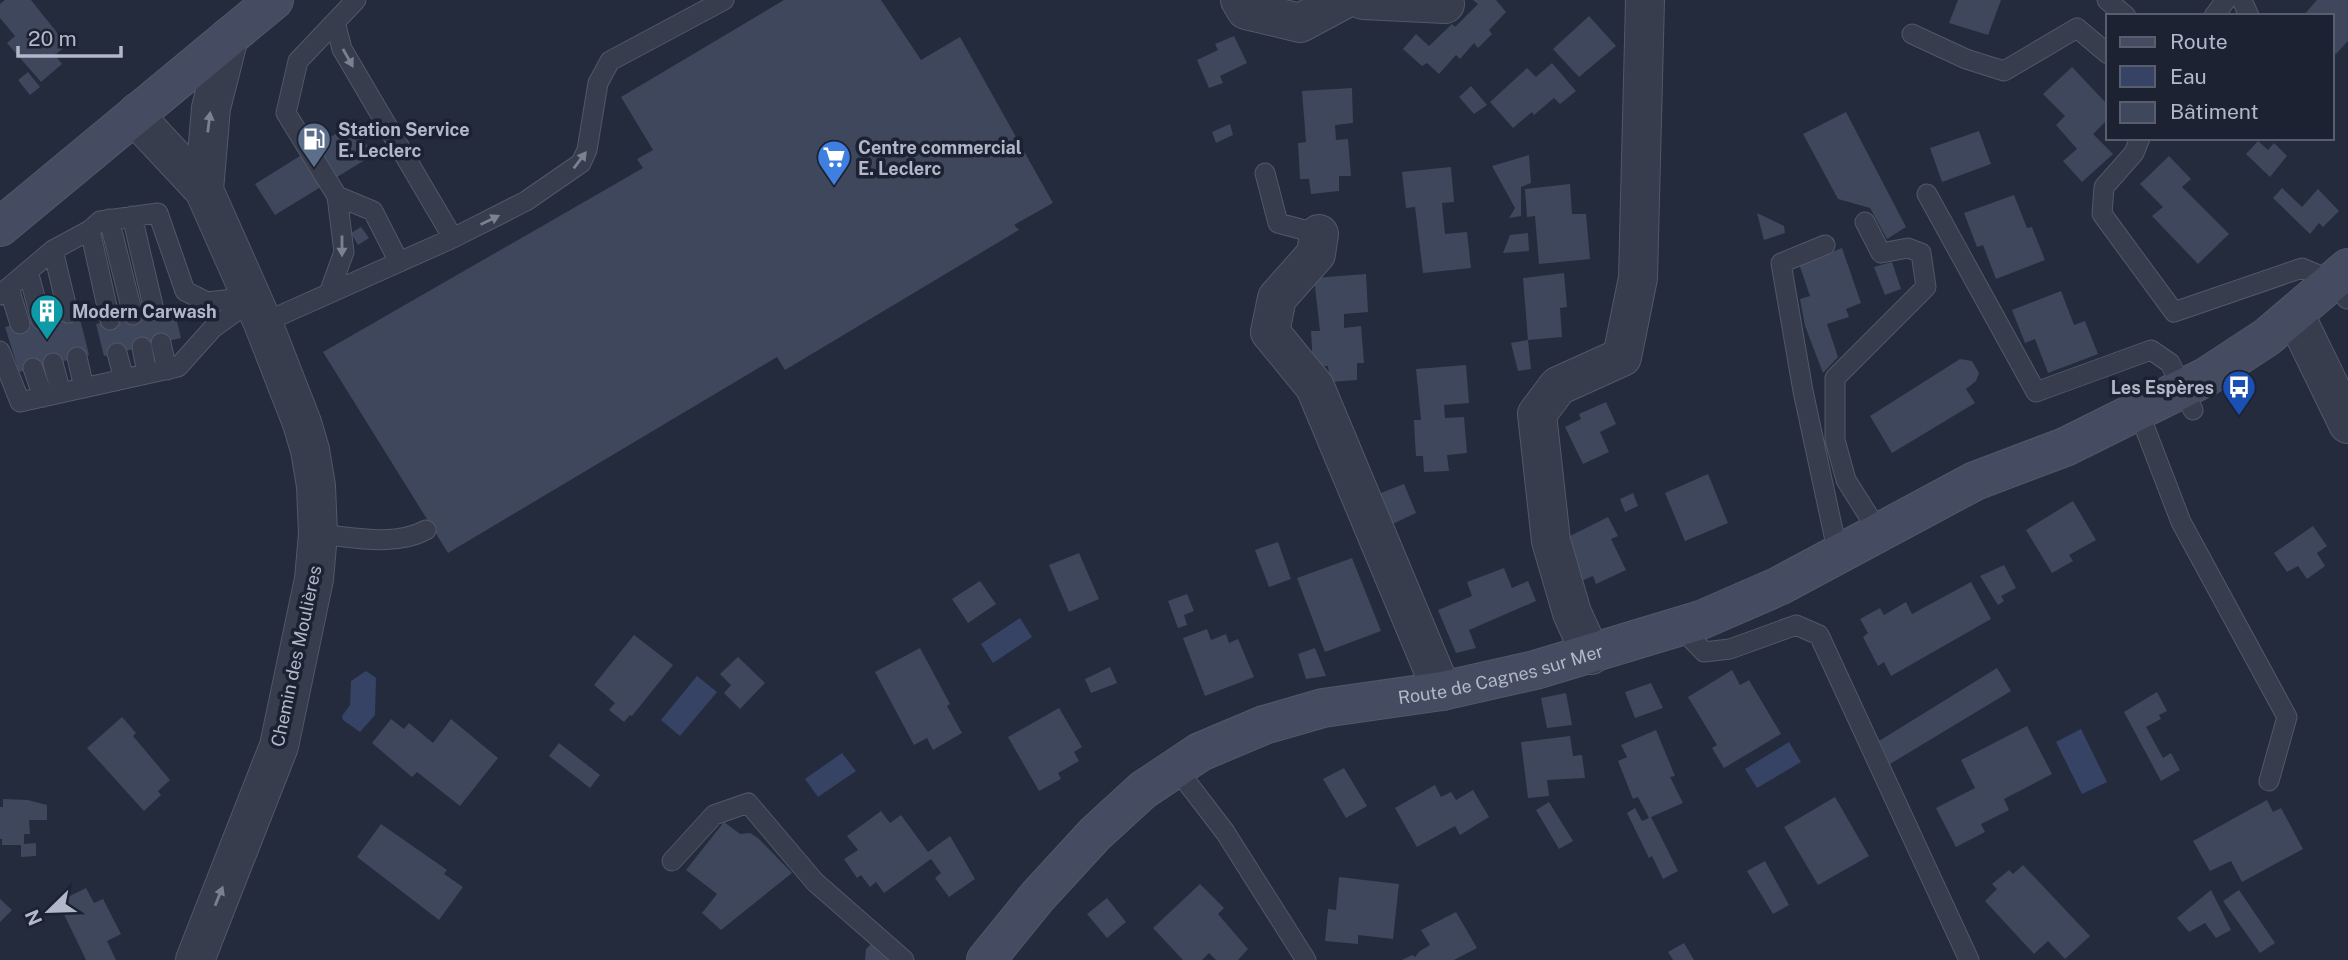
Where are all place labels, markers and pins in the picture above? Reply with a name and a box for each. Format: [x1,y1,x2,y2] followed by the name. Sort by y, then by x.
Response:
[338,119,470,161] place label: Station Service E. Leclerc
[295,120,333,169] fuel station icon: Station Service E. Leclerc
[858,137,1022,179] place label: Centre commercial E. Leclerc
[815,138,853,187] supermarket icon: Centre commercial E. Leclerc
[28,292,66,341] building icon: Modern Carwash
[72,301,217,322] place label: Modern Carwash
[2220,368,2258,417] bus stop icon: Les Espères
[2111,377,2214,398] place label: Les Espères

